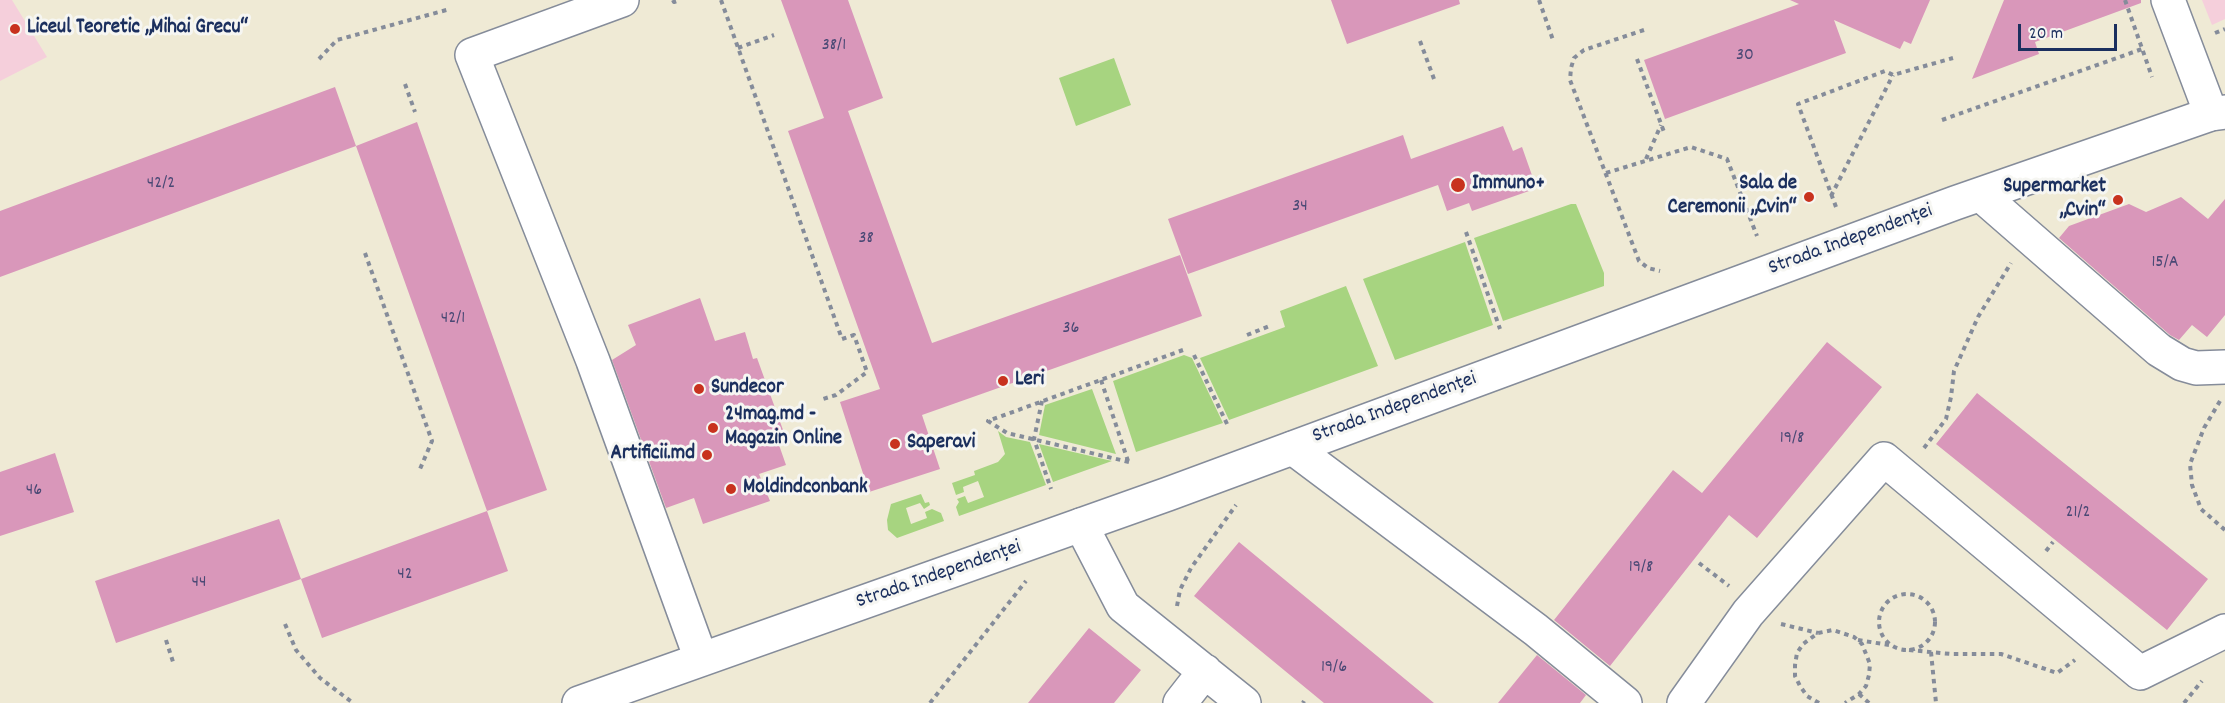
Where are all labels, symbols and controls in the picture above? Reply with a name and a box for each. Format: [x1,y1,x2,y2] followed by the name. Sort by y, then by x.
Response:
[2021,12,2120,50] scale bar
[27,16,248,42] place label: Liceul Teoretic „Mihai Grecu“
[8,22,22,36] marker: Liceul Teoretic „Mihai Grecu“
[2029,22,2063,47] text: 20 m
[822,36,846,58] house number: 38/1
[1736,46,1754,68] house number: 30
[1472,172,1545,198] place label: Immuno+
[1668,172,1797,222] place label: Sala de Ceremonii „Cvin“
[147,174,175,196] house number: 42/2
[2003,175,2106,225] place label: Supermarket „Cvin“
[1449,176,1467,194] marker: Immuno+
[1802,190,1816,204] marker: Sala de Ceremonii „Cvin“
[2111,193,2125,207] marker: Supermarket „Cvin“
[1292,197,1308,219] house number: 34
[1766,200,1936,282] street label: Strada Independenței
[858,229,874,251] house number: 38
[2151,253,2179,275] house number: 15/A
[441,309,465,331] house number: 42/1
[1063,319,1079,341] house number: 36
[1015,368,1044,394] place label: Leri
[1310,368,1480,450] street label: Strada Independenței
[996,374,1010,388] marker: Leri
[711,376,784,402] place label: Sundecor
[692,382,706,396] marker: Sundecor
[725,403,842,453] place label: 24mag.md - Magazin Online
[706,421,720,435] marker: 24mag.md - Magazin Online
[1780,429,1804,451] house number: 19/8
[907,431,975,457] place label: Saperavi
[888,437,902,451] marker: Saperavi
[611,442,695,468] place label: Artificii.md
[700,448,714,462] marker: Artificii.md
[743,476,868,502] place label: Moldindconbank
[26,481,42,503] house number: 46
[724,482,738,496] marker: Moldindconbank
[2066,503,2090,525] house number: 21/2
[853,536,1025,616] street label: Strada Independenței
[1629,558,1653,580] house number: 19/8
[397,565,413,587] house number: 42
[192,573,206,595] house number: 44
[1321,658,1347,680] house number: 19/6

